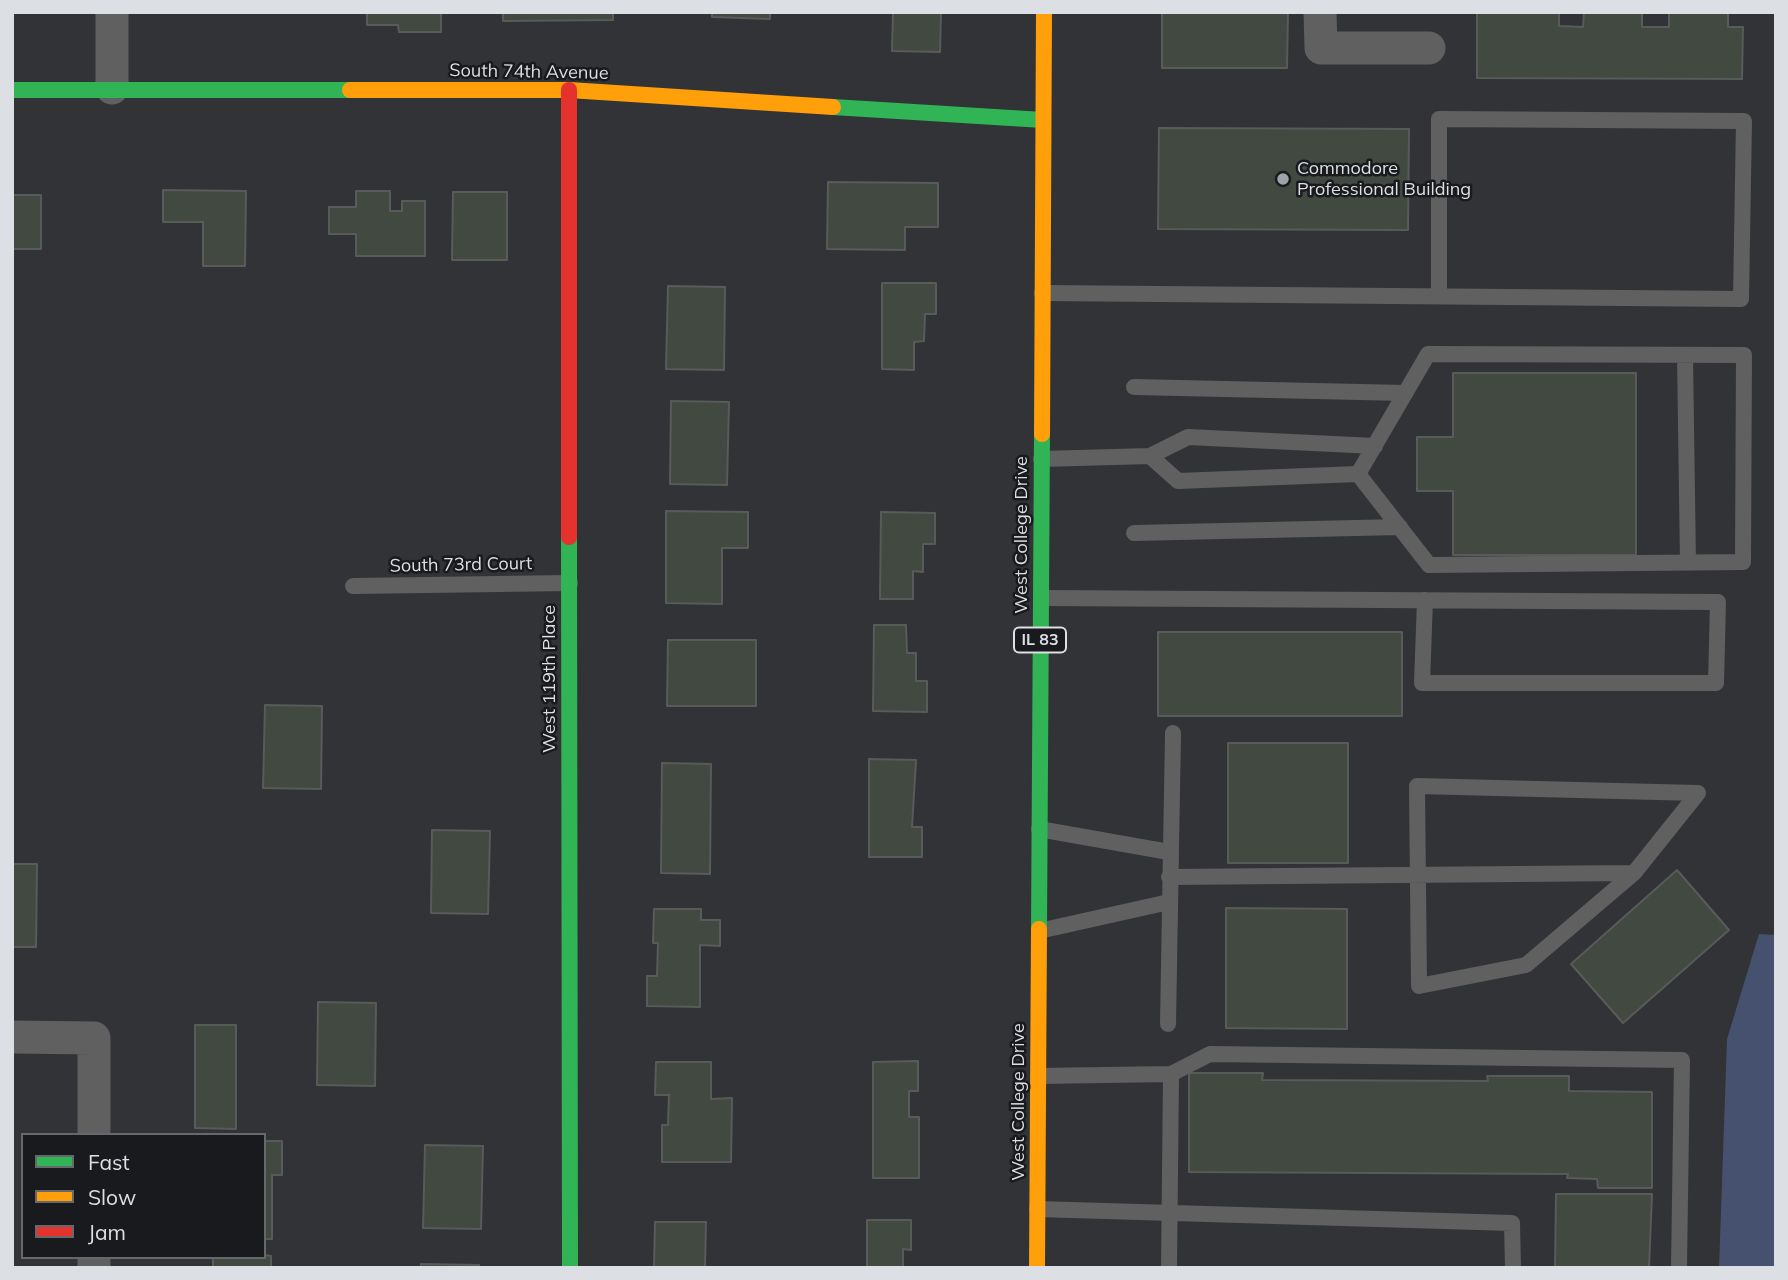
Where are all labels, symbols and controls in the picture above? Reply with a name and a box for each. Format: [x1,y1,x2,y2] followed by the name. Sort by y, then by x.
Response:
[449,60,609,84] street label: South 74th Avenue
[1297,158,1471,200] place label: Commodore Professional Building
[1275,171,1291,187] marker: Commodore Professional Building
[1011,456,1033,614] street label: West College Drive
[390,553,532,577] street label: South 73rd Court
[539,605,561,753] street label: West 119th Place
[1014,628,1066,652] road number: IL 83
[1008,1023,1030,1181] street label: West College Drive
[21,1133,266,1259] legend
[88,1149,130,1175] text: Fast
[88,1184,136,1210] text: Slow
[88,1219,126,1245] text: Jam

